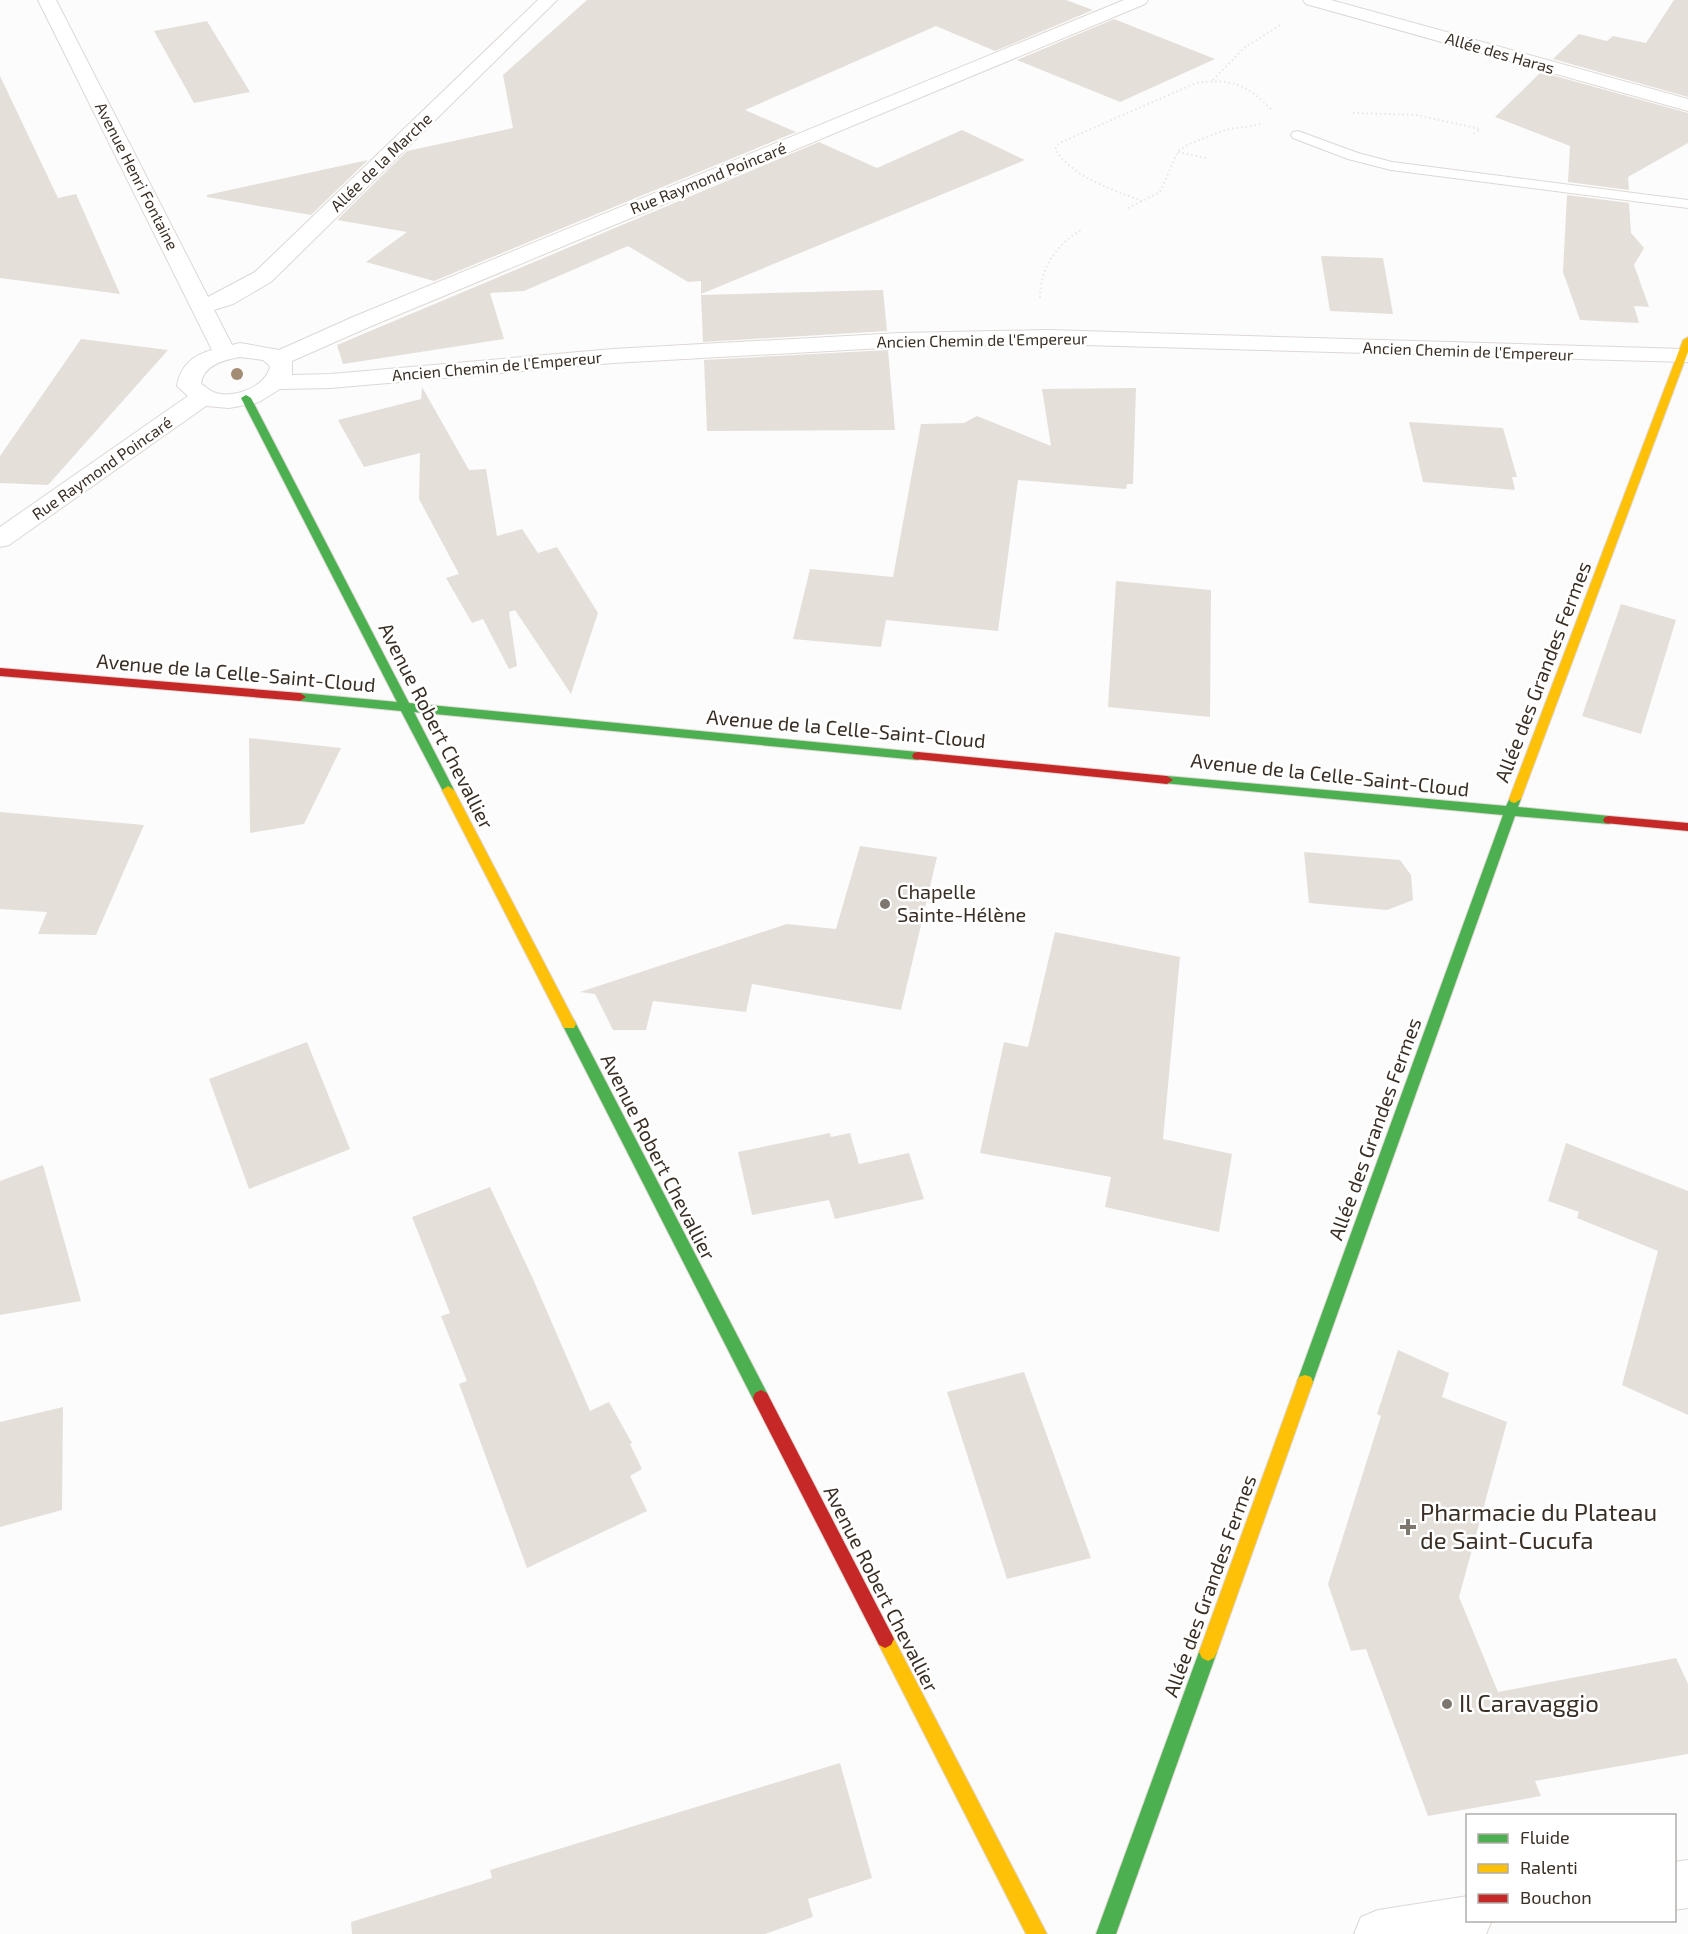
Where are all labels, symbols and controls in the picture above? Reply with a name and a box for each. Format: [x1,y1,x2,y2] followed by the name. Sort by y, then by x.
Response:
[1443,28,1557,77] street label: Allée des Haras
[92,99,183,253] street label: Avenue Henri Fontaine
[326,108,435,215] street label: Allée de la Marche
[627,138,789,218] street label: Rue Raymond Poincaré
[877,328,1088,351] street label: Ancien Chemin de l'Empereur
[1362,337,1574,364] street label: Ancien Chemin de l'Empereur
[391,347,603,384] street label: Ancien Chemin de l'Empereur
[28,412,175,523] street label: Rue Raymond Poincaré
[1489,558,1595,786] street label: Allée des Grandes Fermes
[374,618,499,833] street label: Avenue Robert Chevallier
[96,648,377,696] street label: Avenue de la Celle-Saint-Cloud
[706,704,987,752] street label: Avenue de la Celle-Saint-Cloud
[1190,747,1471,801] street label: Avenue de la Celle-Saint-Cloud
[897,879,1026,926] place label: Chapelle Sainte-Hélène
[878,897,892,911] marker: Chapelle Sainte-Hélène
[1323,1014,1425,1243] street label: Allée des Grandes Fermes
[596,1049,721,1264] street label: Avenue Robert Chevallier
[1158,1471,1260,1700] street label: Allée des Grandes Fermes
[819,1481,944,1696] street label: Avenue Robert Chevallier
[1420,1497,1657,1554] place label: Pharmacie du Plateau de Saint-Cucufa
[1401,1520,1415,1534] marker: Pharmacie du Plateau de Saint-Cucufa
[1459,1688,1599,1717] place label: Il Caravaggio
[1440,1697,1454,1711] marker: Il Caravaggio
[1466,1814,1676,1922] legend
[1520,1826,1570,1848] text: Fluide
[1520,1856,1578,1878] text: Ralenti
[1520,1886,1592,1908] text: Bouchon

